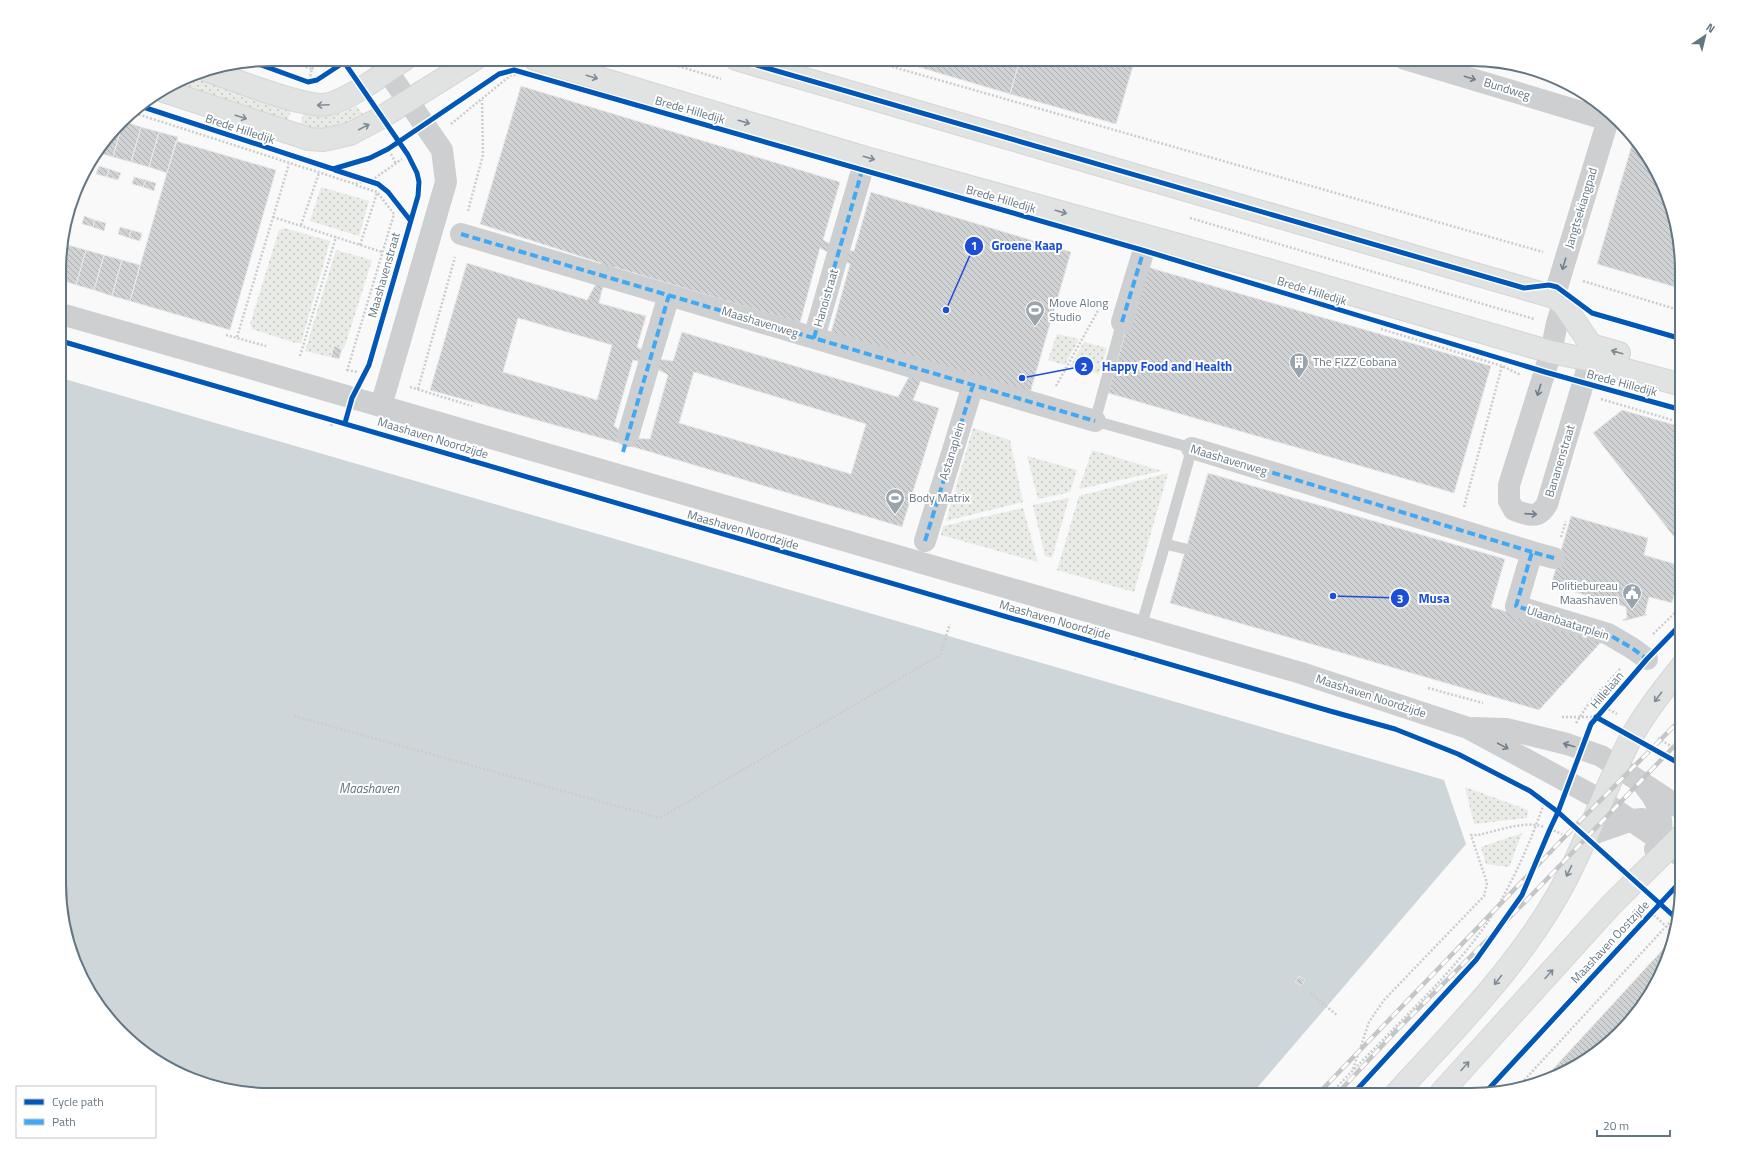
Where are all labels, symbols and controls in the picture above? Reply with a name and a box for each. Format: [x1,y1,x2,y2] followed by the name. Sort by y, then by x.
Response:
[1685,16,1725,56] north arrow
[1703,19,1718,37] text: N
[1481,72,1533,105] street label: Bundweg
[586,74,599,81] one-way arrow
[1463,75,1476,82] one-way arrow
[653,90,728,129] street label: Brede Hilledijk
[316,101,329,108] one-way arrow
[203,108,278,149] street label: Brede Hilledijk
[234,114,247,121] one-way arrow
[737,119,750,126] one-way arrow
[358,122,370,130] one-way arrow
[862,155,875,163] one-way arrow
[1559,165,1602,251] street label: Jangtsekiangpad
[964,179,1039,218] street label: Brede Hilledijk
[1054,209,1067,217] one-way arrow
[362,229,405,320] street label: Maashavenstraat
[964,233,1071,258] callout: Groene Kaap
[991,235,1063,255] text: Groene Kaap
[971,236,977,255] text: 1
[1559,257,1567,269] one-way arrow
[808,266,843,329] street label: Hanoistraat
[1275,271,1350,310] street label: Brede Hilledijk
[1049,293,1109,326] place label: Move Along Studio
[1024,299,1046,327] sports icon: Move Along Studio
[719,301,801,342] street label: Maashavenweg
[1611,348,1624,355] one-way arrow
[1288,351,1310,379] building icon: The FIZZ Cobana
[1313,352,1397,371] place label: The FIZZ Cobana
[1074,354,1240,379] callout: Happy Food and Health
[1102,356,1232,376] text: Happy Food and Health
[1081,357,1087,376] text: 2
[1585,364,1660,401] street label: Brede Hilledijk
[1535,383,1542,396] one-way arrow
[375,412,491,463] street label: Maashaven Noordzijde
[934,420,969,482] street label: Astanaplein
[1539,421,1580,499] street label: Bananenstraat
[1188,439,1270,480] street label: Maashavenweg
[884,487,906,515] sports icon: Body Matrix
[909,488,971,507] place label: Body Matrix
[685,505,801,555] street label: Maashaven Noordzijde
[1524,510,1537,517] one-way arrow
[1551,576,1618,609] place label: Politiebureau Maashaven
[1621,582,1643,610] public building icon: Politiebureau Maashaven
[1390,586,1457,611] callout: Musa
[1418,588,1450,608] text: Musa
[1397,589,1403,608] text: 3
[997,595,1113,645] street label: Maashaven Noordzijde
[1524,600,1612,645] street label: Ulaanbaatarplein
[1585,667,1628,712] street label: Hillelaan
[1313,669,1429,722] street label: Maashaven Noordzijde
[1654,692,1662,703] one-way arrow
[1563,741,1576,748] one-way arrow
[1496,743,1508,751] one-way arrow
[339,778,399,798] water label: Maashaven
[1565,865,1572,877] one-way arrow
[1566,896,1653,988] street label: Maashaven Oostzijde
[1545,968,1554,979] one-way arrow
[1494,975,1503,986] one-way arrow
[1460,1061,1470,1071] one-way arrow
[16,1086,156,1138] legend
[52,1092,104,1111] text: Cycle path
[52,1112,76,1131] text: Path
[1597,1112,1670,1138] scale bar
[1603,1116,1629,1135] text: 20 m

